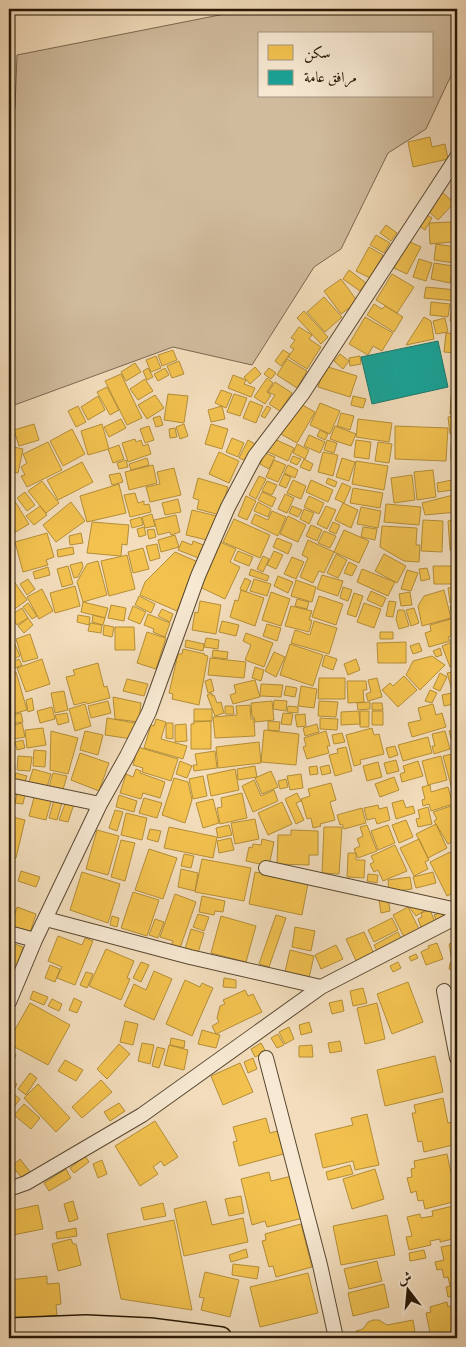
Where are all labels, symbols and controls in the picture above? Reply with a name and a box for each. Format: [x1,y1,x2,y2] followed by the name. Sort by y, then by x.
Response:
[258,32,434,98] legend
[304,43,331,63] text: سكن
[304,67,357,88] text: مرافق عامة
[384,1264,434,1314] north arrow
[395,1267,414,1288] text: ش

